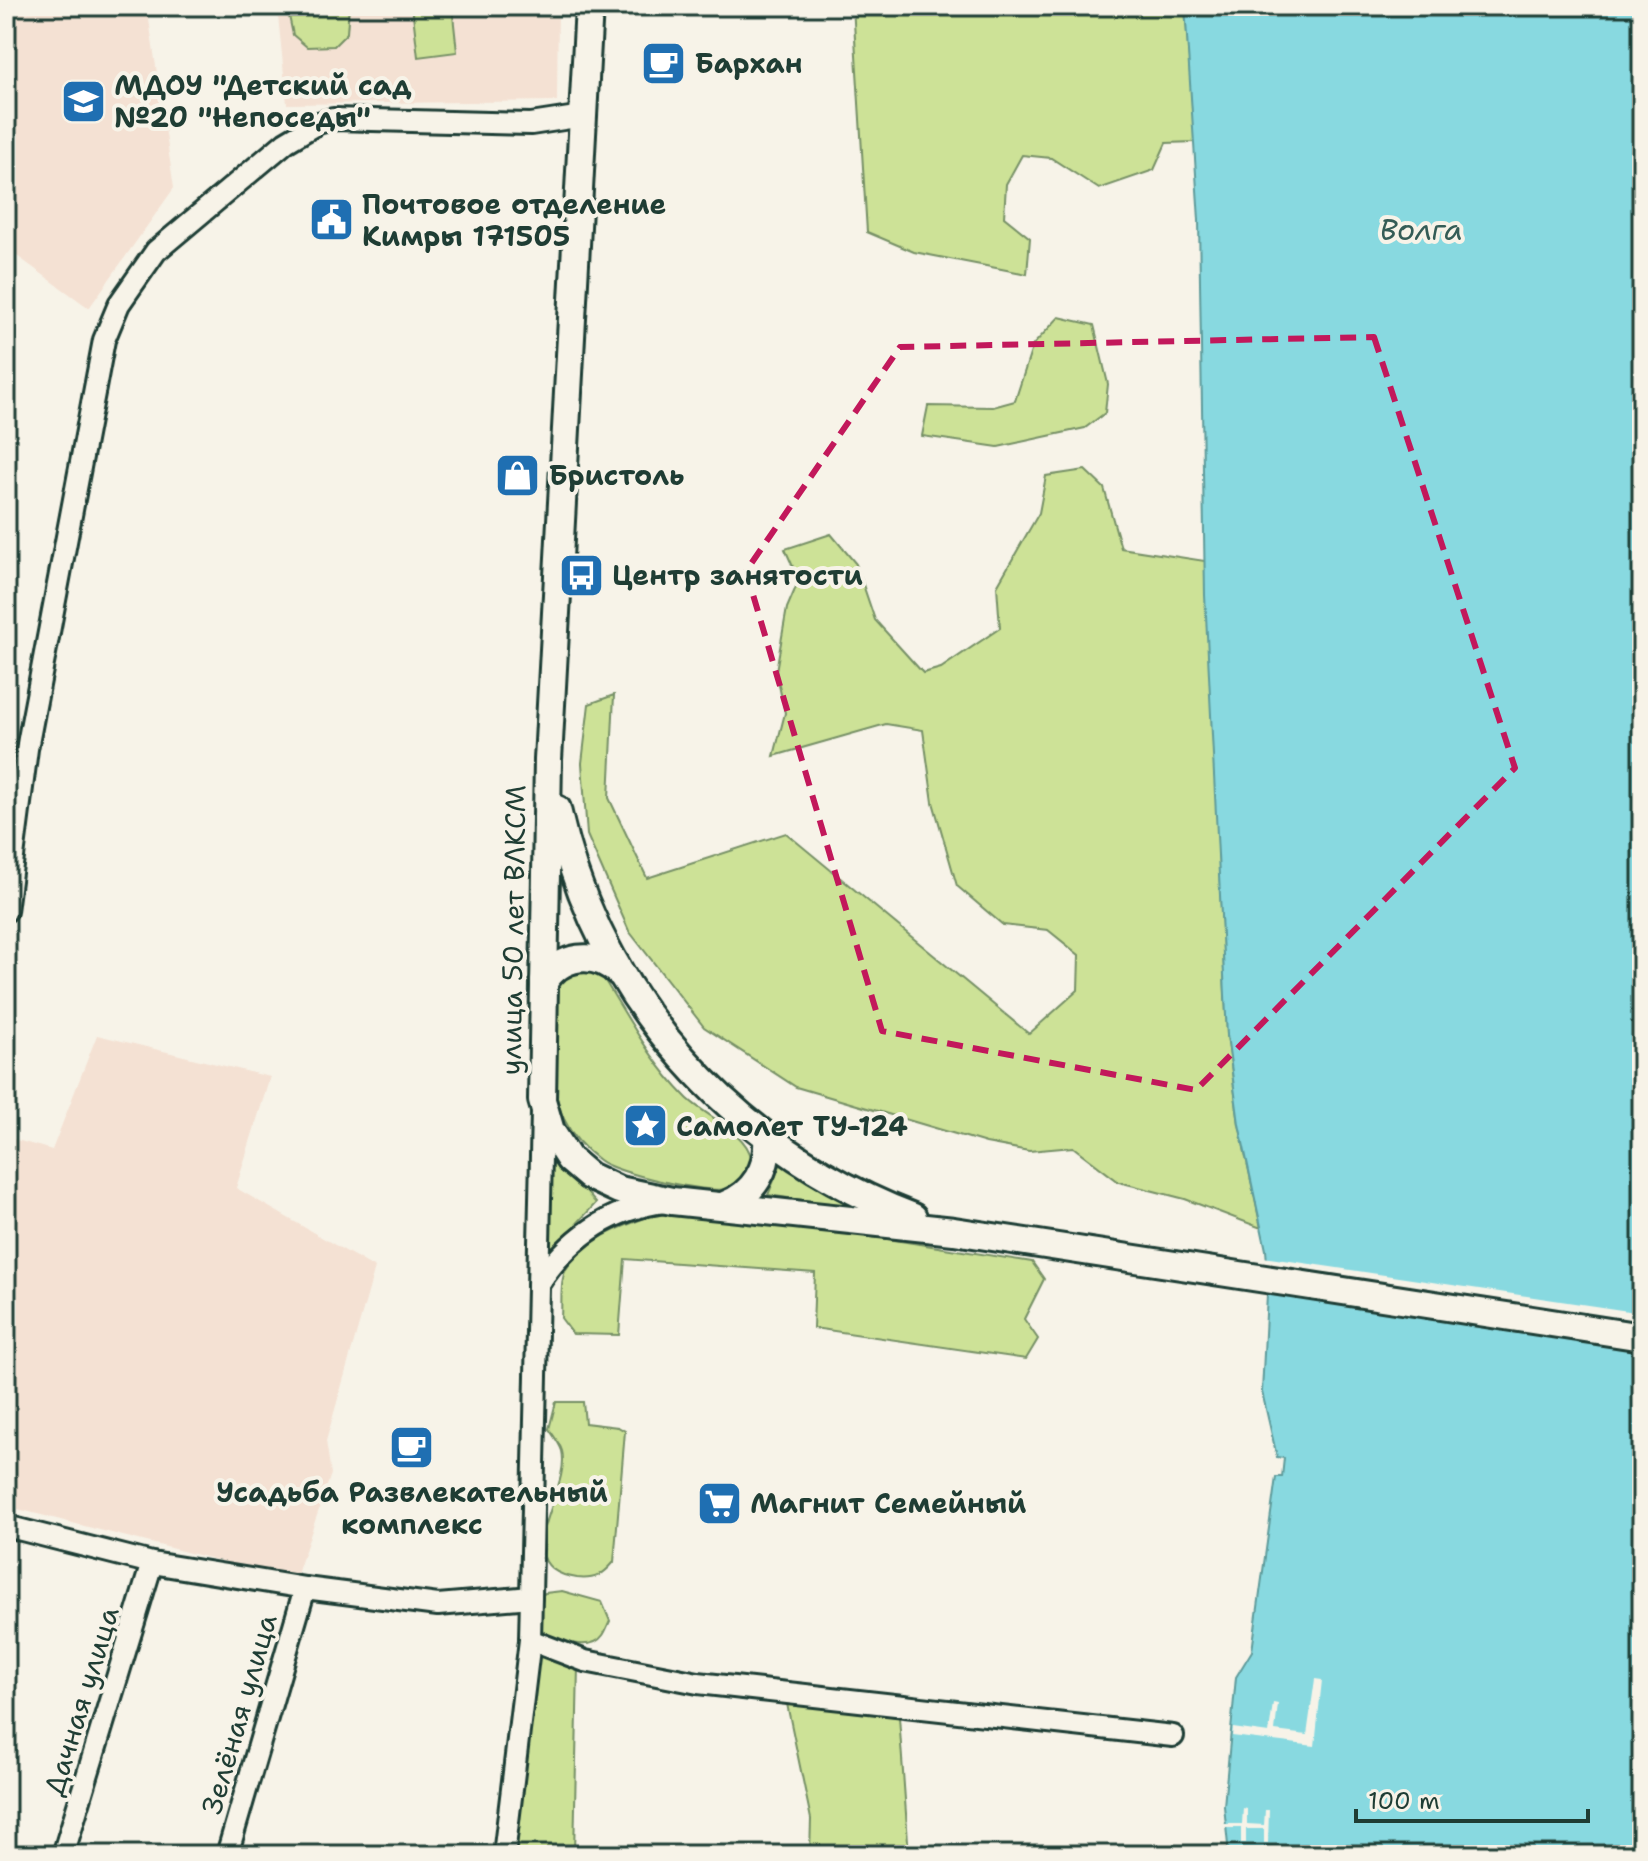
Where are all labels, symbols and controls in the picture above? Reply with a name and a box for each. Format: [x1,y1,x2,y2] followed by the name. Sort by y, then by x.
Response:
[640,39,688,87] cafe icon: Бархан
[695,44,803,82] place label: Бархан
[114,66,412,136] place label: МДОУ "Детский сад №20 "Непоседы"
[59,77,107,125] school or university icon: МДОУ "Детский сад №20 "Непоседы"
[362,185,666,255] place label: Почтовое отделение Кимры 171505
[307,196,355,244] public building icon: Почтовое отделение Кимры 171505
[1379,209,1463,250] water label: Волга
[494,451,542,499] shop icon: Бристоль
[549,456,684,494] place label: Бристоль
[557,551,605,599] bus stop icon: Центр занятости
[612,556,863,594] place label: Центр занятости
[491,784,535,1076] street label: улица 50 лет ВЛКСМ
[621,1102,669,1150] place icon: Самолет ТУ-124
[676,1107,908,1145] place label: Самолет ТУ-124
[388,1424,436,1472] cafe icon: Усадьба Развлекательный комплекс
[216,1473,608,1543] place label: Усадьба Развлекательный комплекс
[695,1479,743,1527] supermarket icon: Магнит Семейный
[750,1484,1026,1522] place label: Магнит Семейный
[34,1602,128,1800] street label: Дачная улица
[192,1609,286,1819] street label: Зелёная улица
[1356,1773,1588,1823] scale bar
[1368,1785,1440,1817] text: 100 m

